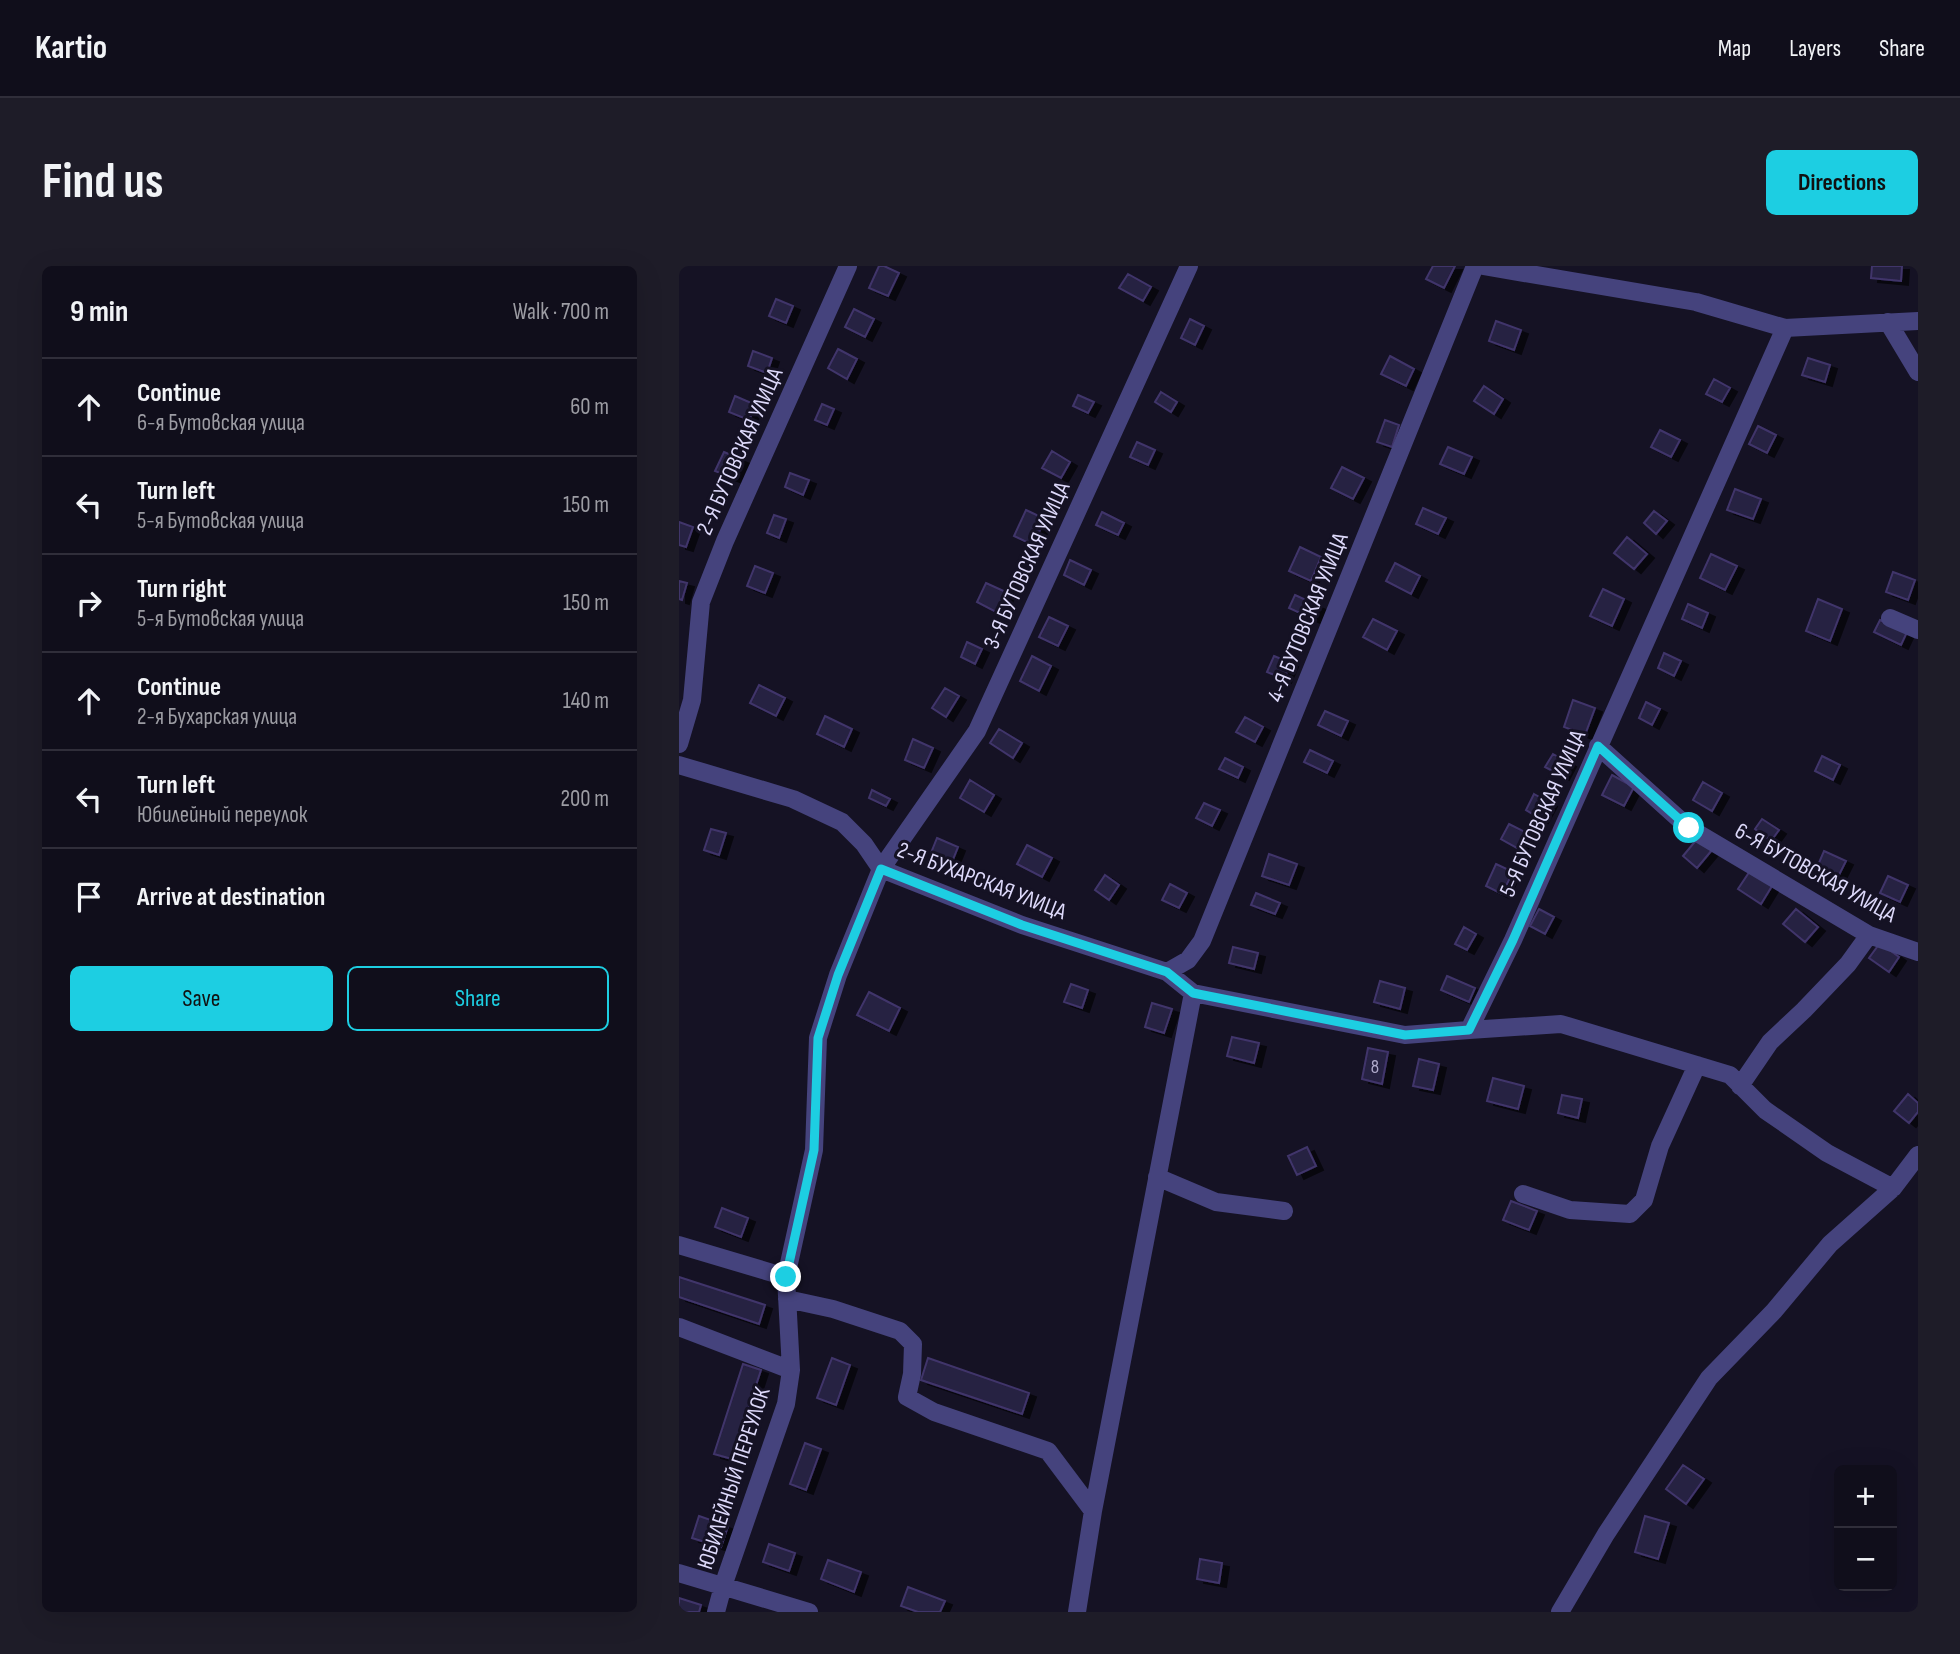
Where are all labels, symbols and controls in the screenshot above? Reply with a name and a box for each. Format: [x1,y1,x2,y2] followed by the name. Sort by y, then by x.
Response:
[35,28,107,68] text: Kartio
[1718,34,1751,63] text: Map
[1789,34,1841,63] text: Layers
[1879,34,1925,63] text: Share
[1766,150,1918,215] button: Directions
[42,153,164,212] text: Find us
[70,294,128,330] text: 9 min
[513,298,609,326] text: Walk · 700 m
[691,363,789,539] street label: 2-Я БУТОВСКАЯ УЛИЦА
[137,378,221,409] text: Continue
[70,388,108,426] icon: ahead
[570,393,609,421] text: 60 m
[137,409,305,437] text: 6-я Бутовская улица
[137,476,215,507] text: Turn left
[978,477,1076,653] street label: 3-Я БУТОВСКАЯ УЛИЦА
[70,486,108,524] icon: left
[563,491,609,519] text: 150 m
[137,507,304,535] text: 5-я Бутовская улица
[1261,529,1355,706] street label: 4-Я БУТОВСКАЯ УЛИЦА
[137,574,226,605] text: Turn right
[70,584,108,622] icon: right
[563,589,609,617] text: 150 m
[137,605,304,633] text: 5-я Бутовская улица
[137,672,221,703] text: Continue
[70,682,108,720] icon: ahead
[563,687,609,715] text: 140 m
[137,703,297,731] text: 2-я Бухарская улица
[1494,726,1592,901] street label: 5-Я БУТОВСКАЯ УЛИЦА
[137,770,215,801] text: Turn left
[70,780,108,818] icon: left
[561,785,609,813] text: 200 m
[137,801,307,829] text: Юбилейный переулок
[1673,812,1704,843] route start
[1730,817,1901,929] street label: 6-Я БУТОВСКАЯ УЛИЦА
[893,836,1070,926] street label: 2-Я БУХАРСКАЯ УЛИЦА
[70,878,108,916] icon: arrive
[137,882,325,913] text: Arrive at destination
[70,966,333,1031] button: Save
[347,966,609,1031] button: Share
[1371,1056,1379,1079] house number: 8
[770,1261,801,1292] route end
[691,1383,777,1573] street label: ЮБИЛЕЙНЫЙ ПЕРЕУЛОК
[1834,1465,1897,1591] map controls
[1834,1465,1897,1528] button: +
[1834,1528,1897,1591] button: −

